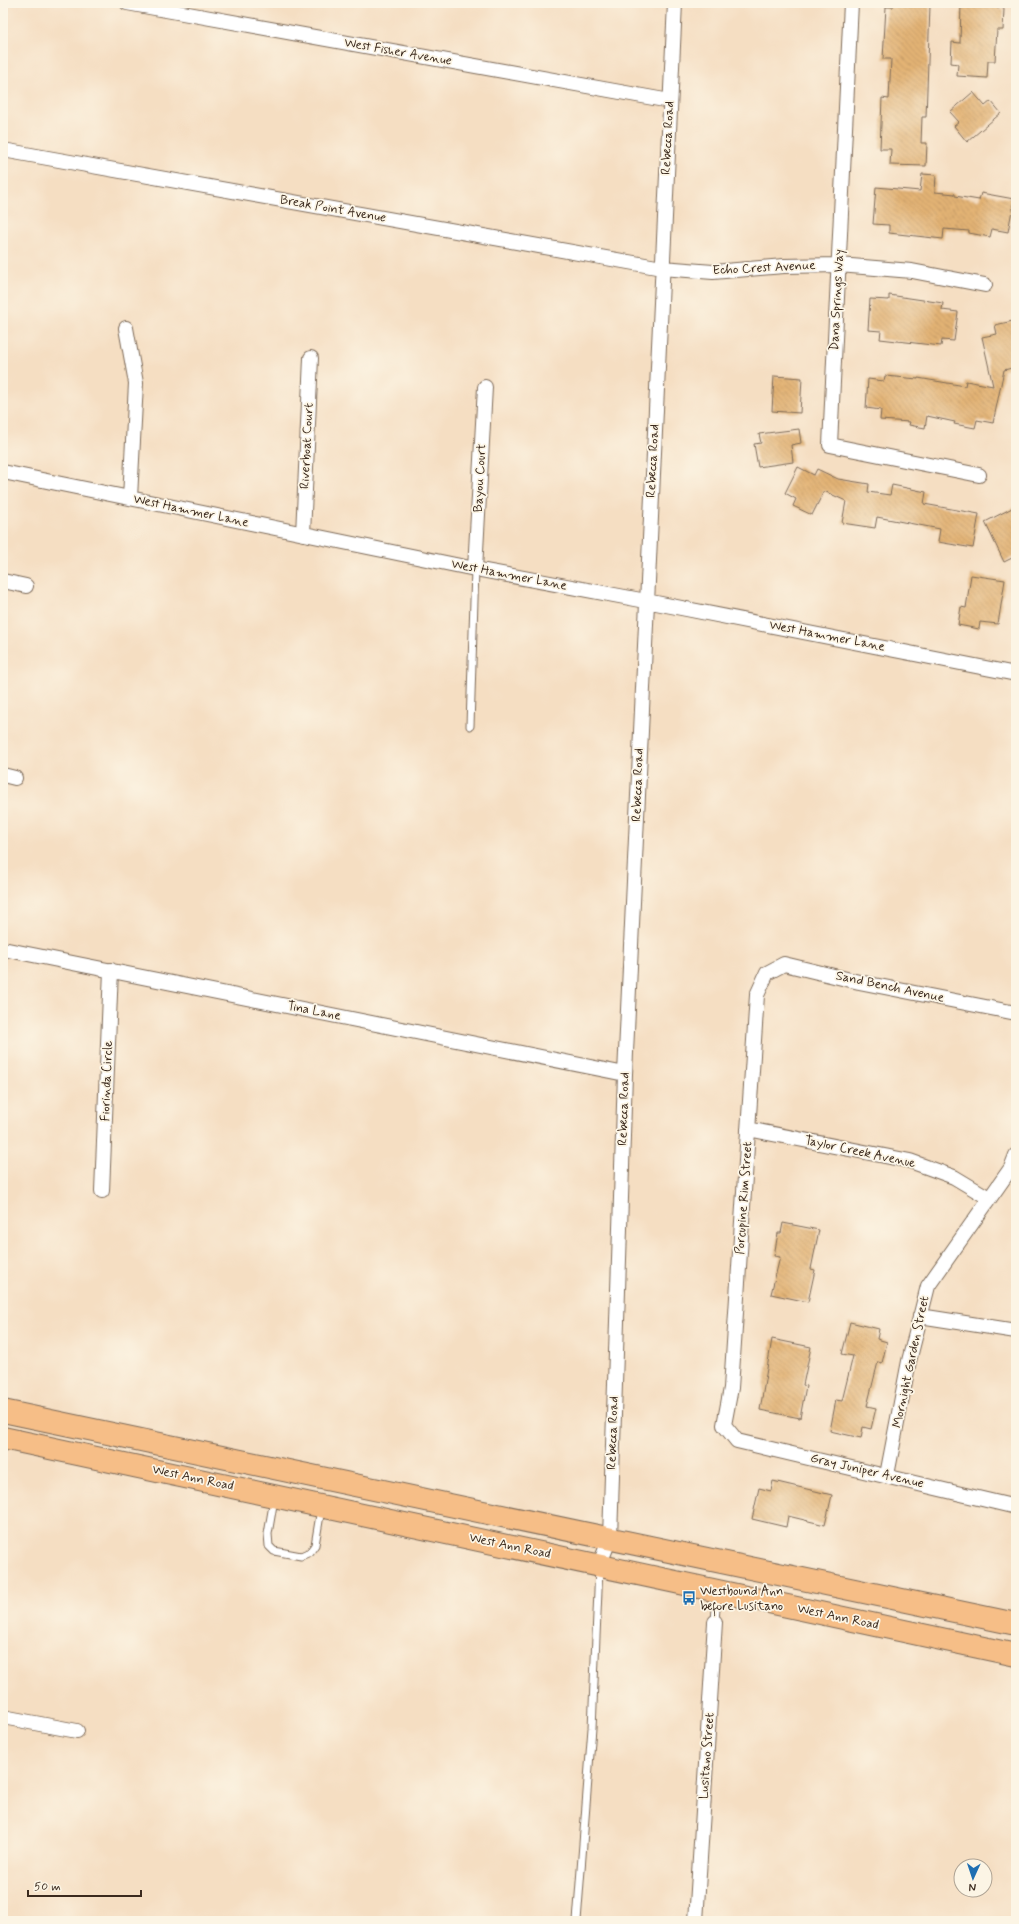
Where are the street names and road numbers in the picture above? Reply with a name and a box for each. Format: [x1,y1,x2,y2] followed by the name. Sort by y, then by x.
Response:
[343,34,453,70] street label: West Fisher Avenue
[658,101,678,175] street label: Rebecca Road
[279,191,387,227] street label: Break Point Avenue
[826,249,848,351] street label: Dana Springs Way
[712,257,816,279] street label: Echo Crest Avenue
[296,402,318,490] street label: Riverboat Court
[643,424,663,498] street label: Rebecca Road
[470,443,490,513] street label: Bayou Court
[132,490,250,532] street label: West Hammer Lane
[450,555,568,595] street label: West Hammer Lane
[768,616,886,656] street label: West Hammer Lane
[628,748,648,822] street label: Rebecca Road
[834,967,946,1007] street label: Sand Bench Avenue
[286,997,342,1025] street label: Tina Lane
[97,1040,117,1122] street label: Fiorinda Circle
[614,1072,634,1146] street label: Rebecca Road
[803,1132,917,1172] street label: Taylor Creek Avenue
[732,1141,756,1255] street label: Porcupine Rim Street
[889,1294,933,1430] street label: Mornight Garden Street
[603,1396,623,1470] street label: Rebecca Road
[809,1450,926,1492] street label: Gray Juniper Avenue
[151,1461,235,1495] street label: West Ann Road
[468,1529,552,1563] street label: West Ann Road
[796,1600,880,1634] street label: West Ann Road
[695,1712,719,1800] street label: Lusitano Street

